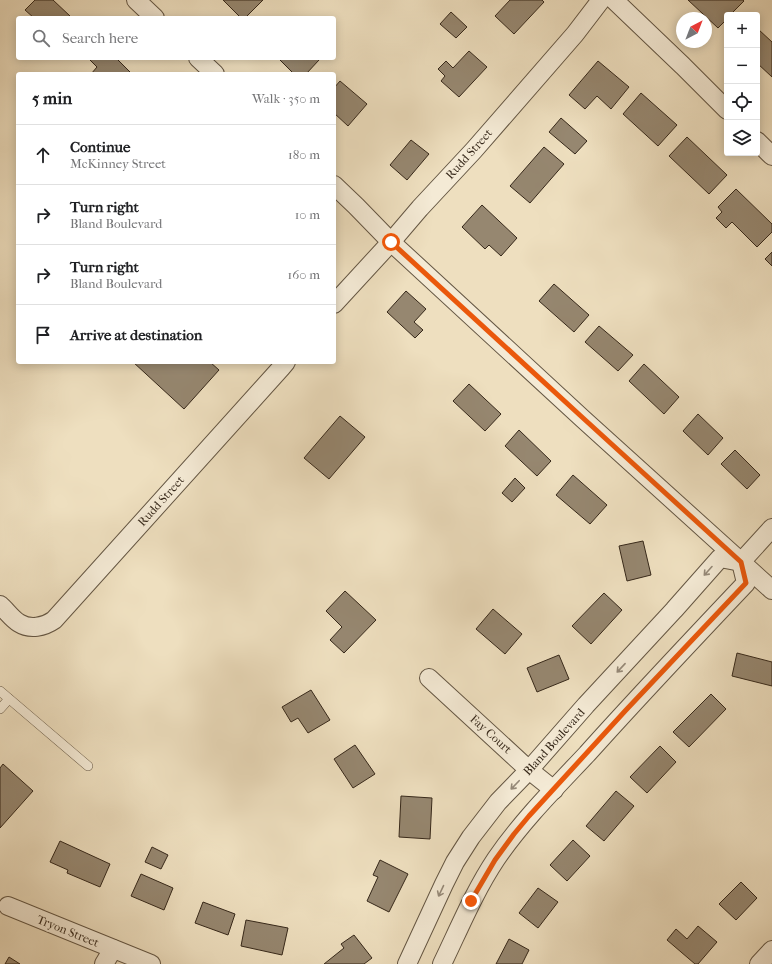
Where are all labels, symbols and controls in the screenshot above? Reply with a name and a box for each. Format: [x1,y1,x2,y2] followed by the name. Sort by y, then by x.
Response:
[676,12,712,48] north arrow
[724,12,760,156] map controls
[724,12,760,48] button: +
[16,16,336,60] search box
[30,27,52,49] icon: search
[62,29,138,47] text: Search here
[724,48,760,84] button: −
[724,84,760,120] button: locate
[32,88,72,108] text: 5 min
[252,91,320,106] text: Walk · 350 m
[724,120,760,156] button: layers
[443,126,496,182] street label: Rudd Street
[70,138,130,156] text: Continue
[32,144,54,166] icon: ahead
[288,147,320,162] text: 180 m
[70,156,166,171] text: McKinney Street
[70,198,139,216] text: Turn right
[32,204,54,226] icon: right
[295,207,320,222] text: 10 m
[70,216,162,231] text: Bland Boulevard
[382,233,400,251] route start
[70,258,139,276] text: Turn right
[32,264,54,286] icon: right
[288,267,320,282] text: 160 m
[70,276,162,291] text: Bland Boulevard
[32,324,54,346] icon: arrive
[70,326,202,344] text: Arrive at destination
[135,473,188,529] street label: Rudd Street
[703,566,713,576] one-way arrow
[617,662,626,672] one-way arrow
[520,705,588,778] street label: Bland Boulevard
[467,712,515,757] street label: Fay Court
[510,780,520,790] one-way arrow
[437,884,444,896] one-way arrow
[462,892,480,910] route end
[35,912,102,950] street label: Tryon Street

